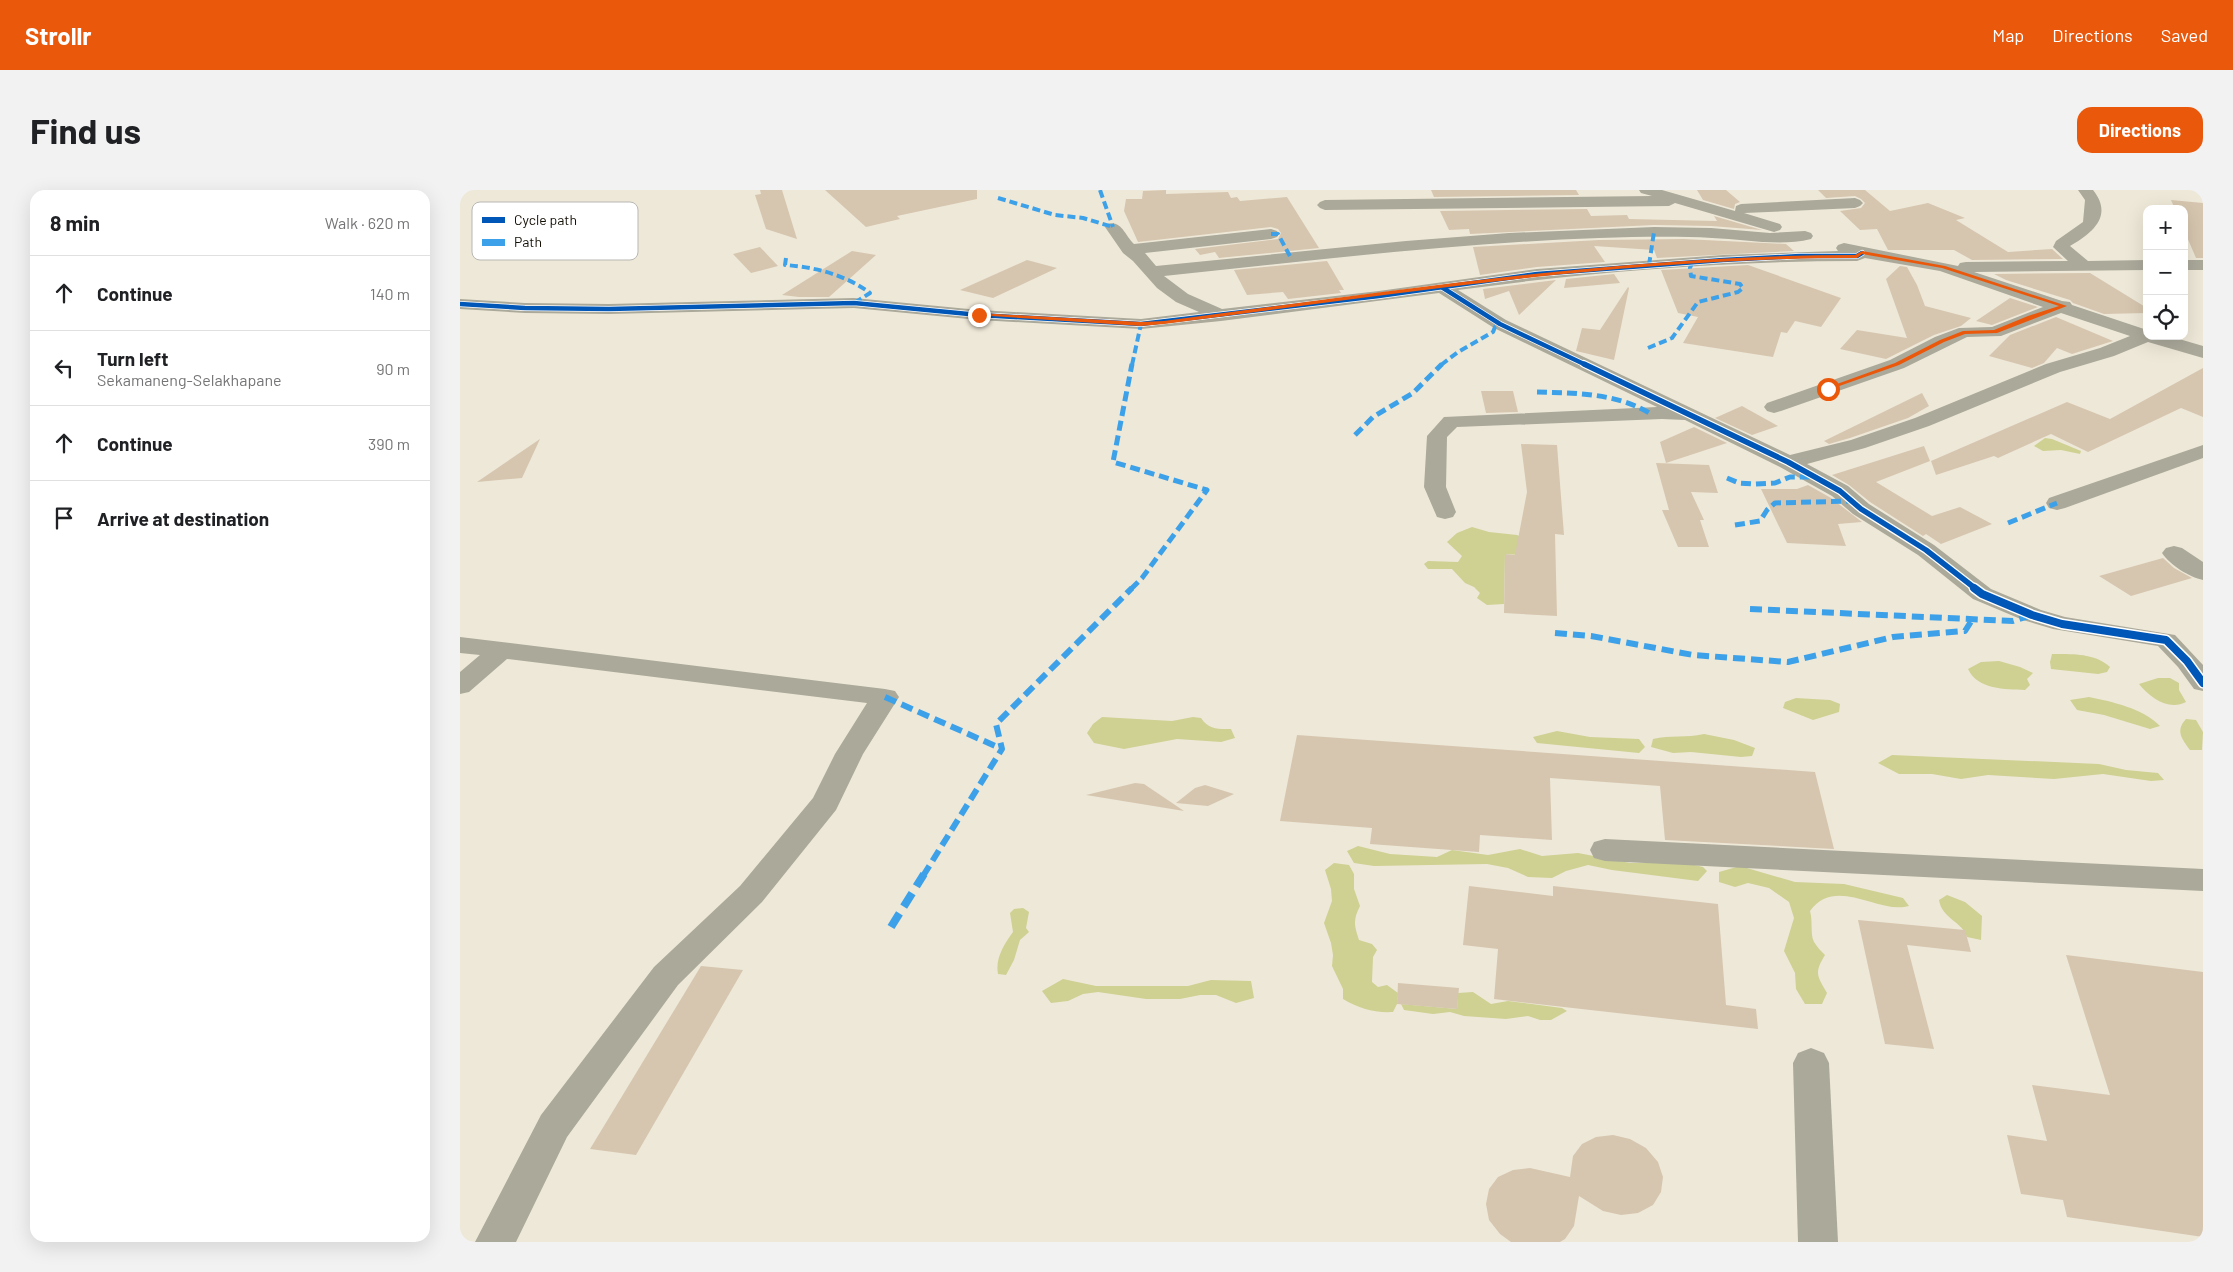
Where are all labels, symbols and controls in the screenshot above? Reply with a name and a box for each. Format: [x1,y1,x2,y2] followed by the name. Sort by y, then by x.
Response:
[25,21,92,50] text: Strollr
[1992,24,2024,46] text: Map
[2052,24,2133,46] text: Directions
[2161,24,2208,46] text: Saved
[2077,107,2203,153] button: Directions
[30,109,141,151] text: Find us
[472,202,638,260] legend
[2143,205,2188,340] map controls
[2143,205,2188,250] button: +
[50,210,100,235] text: 8 min
[514,211,577,228] text: Cycle path
[325,213,410,232] text: Walk · 620 m
[514,233,542,250] text: Path
[2143,250,2188,295] button: −
[50,279,78,307] icon: ahead
[97,282,173,305] text: Continue
[370,284,410,303] text: 140 m
[2143,295,2188,340] button: locate
[968,304,991,327] route end
[97,347,168,370] text: Turn left
[50,354,78,382] icon: left
[376,359,410,378] text: 90 m
[97,370,281,389] text: Sekamaneng-Selakhapane
[1817,378,1840,401] route start
[50,429,78,457] icon: ahead
[97,432,173,455] text: Continue
[368,434,410,453] text: 390 m
[50,504,78,532] icon: arrive
[97,507,269,530] text: Arrive at destination

